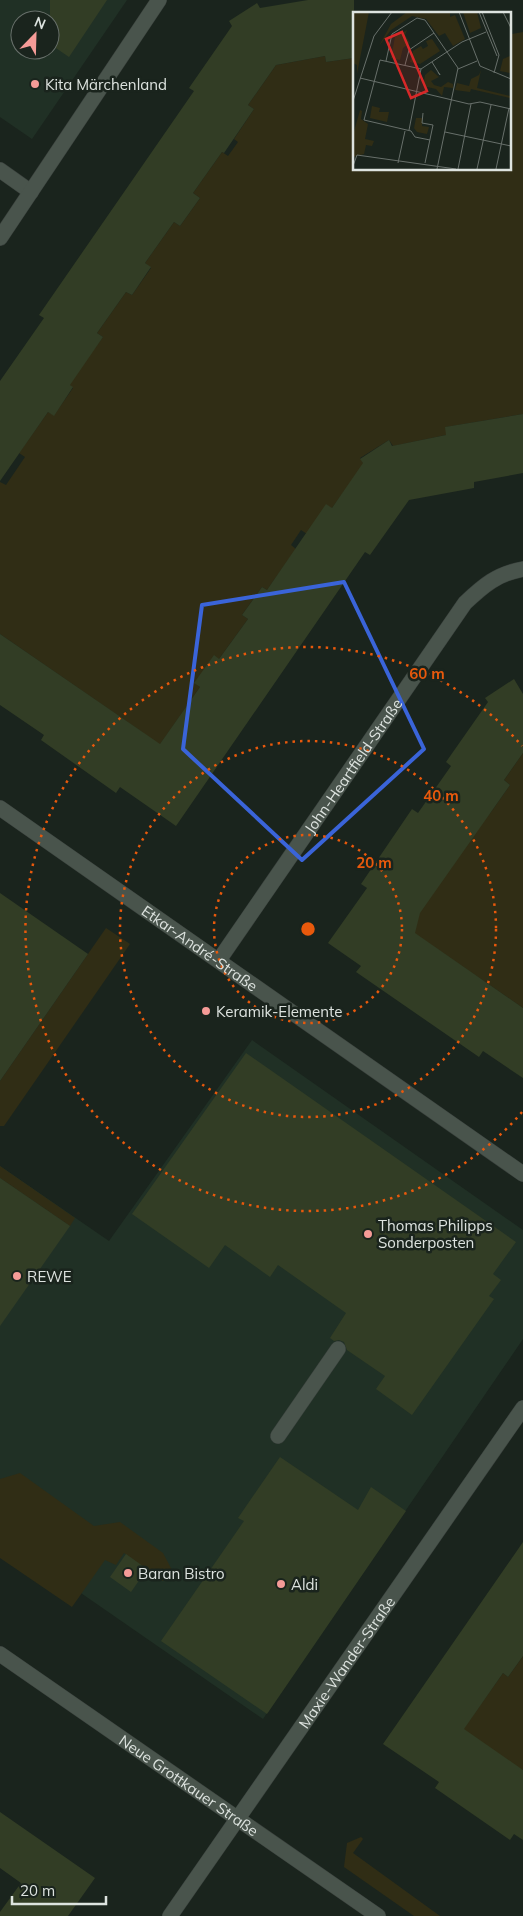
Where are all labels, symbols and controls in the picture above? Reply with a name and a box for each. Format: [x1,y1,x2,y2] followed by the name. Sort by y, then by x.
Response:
[10,10,60,60] north arrow
[353,12,510,170] inset map
[32,13,48,33] text: N
[45,75,167,94] place label: Kita Märchenland
[29,78,41,90] marker: Kita Märchenland
[409,664,445,683] text: 60 m
[300,695,406,837] street label: John-Heartfield-Straße
[423,786,459,805] text: 40 m
[356,853,392,872] text: 20 m
[138,901,262,995] street label: Etkar-André-Straße
[299,920,317,938] centre of rings
[216,1002,342,1021] place label: Keramik-Elemente
[200,1005,212,1017] marker: Keramik-Elemente
[378,1216,493,1252] place label: Thomas Philipps Sonderposten
[362,1228,374,1240] marker: Thomas Philipps Sonderposten
[27,1267,72,1286] place label: REWE
[11,1270,23,1282] marker: REWE
[138,1564,225,1583] place label: Baran Bistro
[122,1567,134,1579] marker: Baran Bistro
[291,1575,318,1594] place label: Aldi
[275,1578,287,1590] marker: Aldi
[294,1593,399,1732] street label: Maxie-Wander-Straße
[116,1730,262,1840] street label: Neue Grottkauer Straße
[12,1874,106,1906] scale bar
[20,1881,55,1900] text: 20 m

